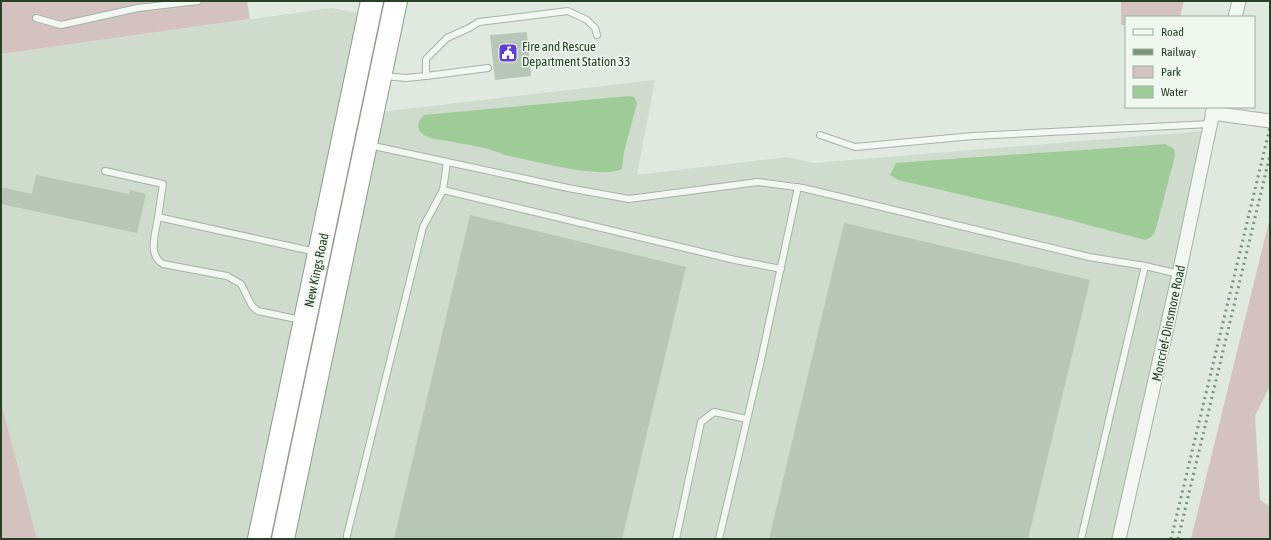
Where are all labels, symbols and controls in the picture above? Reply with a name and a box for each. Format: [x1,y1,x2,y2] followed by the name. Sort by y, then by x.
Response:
[1125,16,1255,108] legend
[1161,25,1184,39] text: Road
[522,39,630,69] place label: Fire and Rescue Department Station 33
[497,42,519,64] public building icon: Fire and Rescue Department Station 33
[1161,45,1196,59] text: Railway
[1161,65,1182,79] text: Park
[1161,85,1188,99] text: Water
[301,232,332,309] street label: New Kings Road
[1149,264,1188,383] street label: Moncrief-Dinsmore Road

